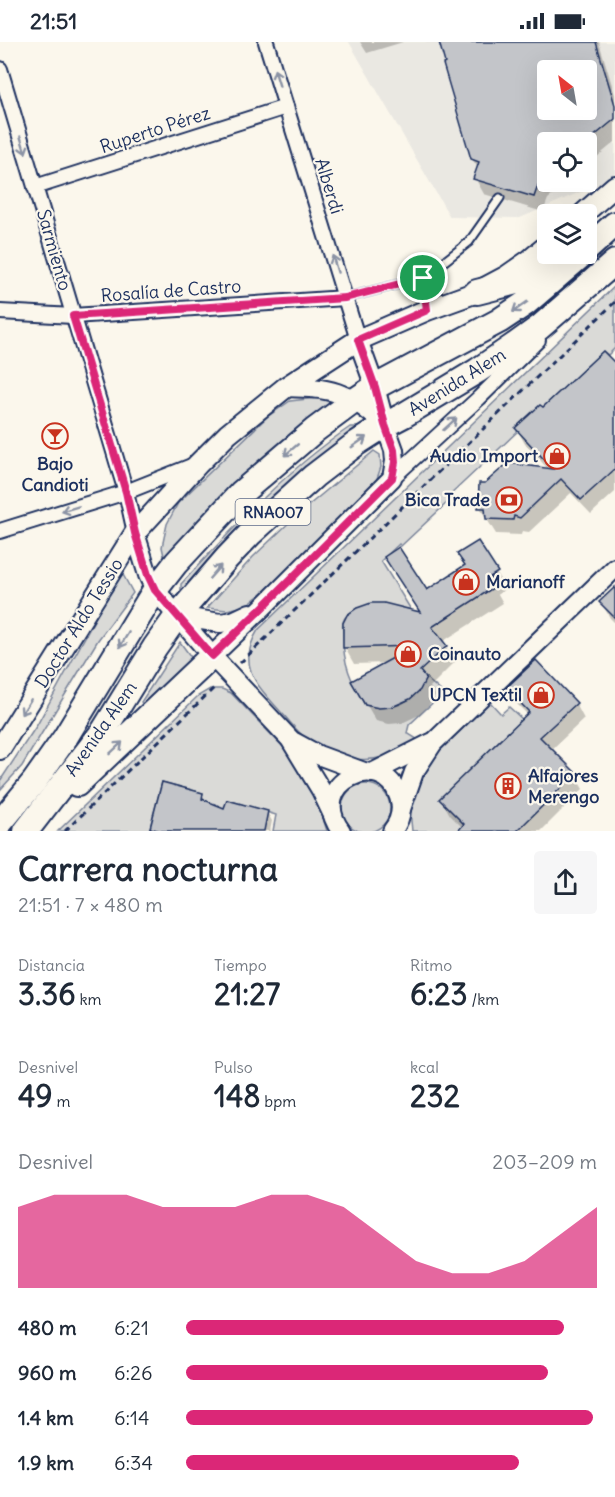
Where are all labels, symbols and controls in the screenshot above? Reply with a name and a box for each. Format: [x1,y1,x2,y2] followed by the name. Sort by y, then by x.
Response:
[30,7,77,35] text: 21:51
[537,60,597,120] north arrow
[537,60,597,264] map controls
[271,69,282,88] one-way arrow
[97,101,213,158] street label: Ruperto Pérez
[537,132,597,192] button: locate
[18,135,29,154] one-way arrow
[310,155,349,216] street label: Alberdi
[537,204,597,264] button: layers
[32,207,77,293] street label: Sarmiento
[397,252,448,303] pin
[328,255,339,274] one-way arrow
[406,261,439,294] icon: arrive
[100,274,242,307] street label: Rosalía de Castro
[513,301,529,313] one-way arrow
[404,342,510,421] street label: Avenida Alem
[442,417,457,431] one-way arrow
[40,421,70,451] bar icon: Bajo Candioti
[351,436,367,448] one-way arrow
[542,441,572,471] shop icon: Audio Import
[283,443,299,456] one-way arrow
[430,444,539,467] place label: Audio Import
[21,452,89,496] place label: Bajo Candioti
[494,485,524,515] bank icon: Bica Trade
[405,488,490,511] place label: Bica Trade
[236,499,310,525] road number: RNA007
[61,504,80,515] one-way arrow
[29,554,128,692] street label: Doctor Aldo Tessio
[208,565,222,580] one-way arrow
[451,567,481,597] shop icon: Marianoff
[486,570,566,593] place label: Marianoff
[117,631,129,648] one-way arrow
[393,639,423,669] shop icon: Coinauto
[428,642,501,665] place label: Coinauto
[59,677,142,781] street label: Avenida Alem
[526,680,556,710] shop icon: UPCN Textil
[429,683,522,706] place label: UPCN Textil
[20,698,32,715] one-way arrow
[108,741,123,755] one-way arrow
[528,764,599,808] place label: Alfajores Merengo
[493,771,523,801] building icon: Alfajores Merengo
[18,848,278,890] text: Carrera nocturna
[534,851,597,914] button: share
[18,892,163,917] text: 21:51 · 7 × 480 m
[18,955,85,975] text: Distancia
[214,955,267,975] text: Tiempo
[410,955,452,975] text: Ritmo
[18,975,76,1013] text: 3.36
[214,975,280,1013] text: 21:27
[410,975,468,1013] text: 6:23
[76,989,102,1009] text: km
[468,989,499,1009] text: /km
[18,1057,78,1077] text: Desnivel
[214,1057,253,1077] text: Pulso
[410,1057,439,1077] text: kcal
[18,1077,53,1115] text: 49
[214,1077,261,1115] text: 148
[410,1077,460,1115] text: 232
[53,1091,70,1111] text: m
[261,1091,296,1111] text: bpm
[18,1149,93,1174] text: Desnivel
[492,1149,597,1174] text: 203–209 m
[18,1315,77,1340] text: 480 m
[114,1315,149,1340] text: 6:21
[18,1360,77,1385] text: 960 m
[114,1360,153,1385] text: 6:26
[18,1405,74,1430] text: 1.4 km
[114,1405,150,1430] text: 6:14
[18,1450,74,1475] text: 1.9 km
[114,1450,153,1475] text: 6:34

